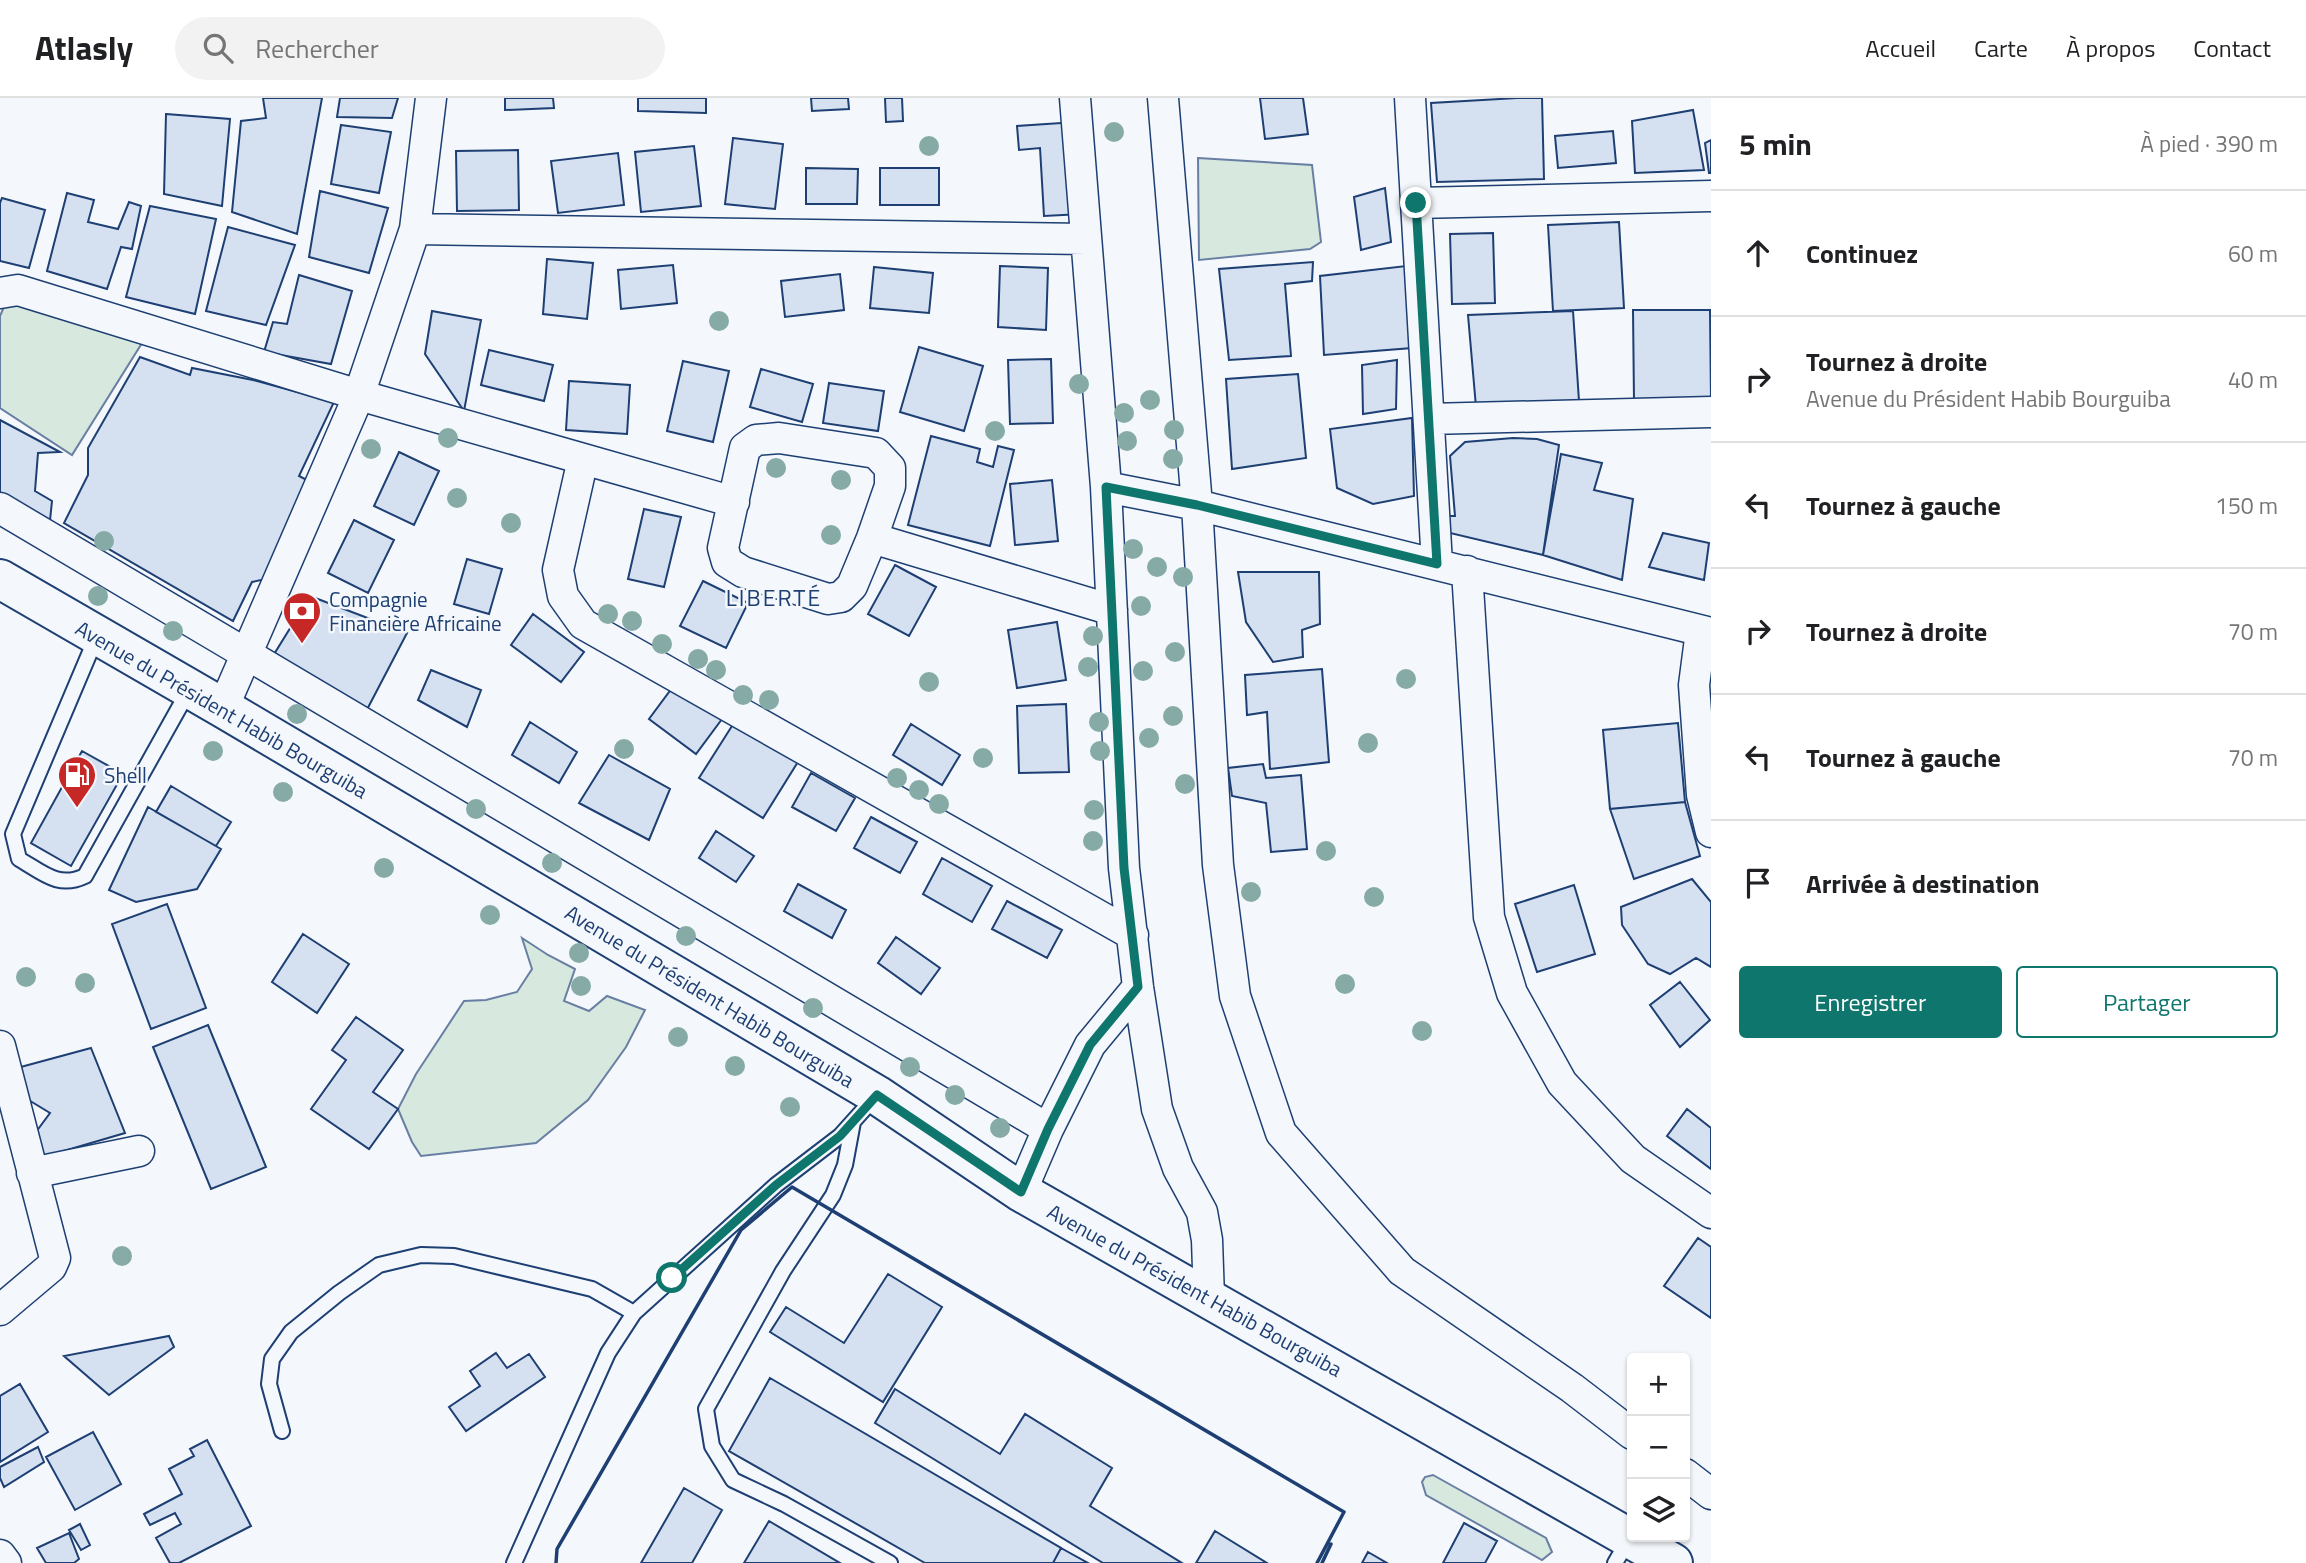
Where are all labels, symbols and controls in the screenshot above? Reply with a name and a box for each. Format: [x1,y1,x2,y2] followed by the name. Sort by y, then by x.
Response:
[175,17,665,80] search box
[35,23,133,73] text: Atlasly
[199,29,237,67] icon: search
[255,29,379,68] text: Rechercher
[1865,30,1936,66] text: Accueil
[1974,30,2028,66] text: Carte
[2066,30,2155,66] text: À propos
[2193,30,2271,66] text: Contact
[1739,121,1812,167] text: 5 min
[2140,126,2278,161] text: À pied · 390 m
[1400,187,1431,218] route end
[1739,234,1777,272] icon: ahead
[1806,234,1918,273] text: Continuez
[2228,236,2278,271] text: 60 m
[1806,342,1987,381] text: Tournez à droite
[1739,360,1777,398] icon: right
[2228,362,2278,397] text: 40 m
[1806,381,2171,416] text: Avenue du Président Habib Bourguiba
[1739,486,1777,524] icon: left
[1806,486,2001,525] text: Tournez à gauche
[2215,488,2278,523] text: 150 m
[726,580,822,615] district label: LIBERTÉ
[329,583,502,639] place label: Compagnie Financière Africaine
[281,590,323,645] bank icon: Compagnie Financière Africaine
[70,612,375,806] street label: Avenue du Président Habib Bourguiba
[1739,612,1777,650] icon: right
[1806,612,1987,651] text: Tournez à droite
[2228,614,2278,649] text: 70 m
[1739,738,1777,776] icon: left
[1806,738,2001,777] text: Tournez à gauche
[2228,740,2278,775] text: 70 m
[56,754,98,809] fuel station icon: Shell
[104,759,147,791] place label: Shell
[1739,864,1777,902] icon: arrive
[1806,864,2040,903] text: Arrivée à destination
[559,897,861,1096] street label: Avenue du Président Habib Bourguiba
[1739,966,2002,1038] button: Enregistrer
[2016,966,2278,1038] button: Partager
[1042,1195,1349,1385] street label: Avenue du Président Habib Bourguiba
[656,1262,687,1293] route start
[1627,1353,1690,1542] map controls
[1627,1353,1690,1416] button: +
[1627,1416,1690,1479] button: −
[1627,1479,1690,1542] button: layers

